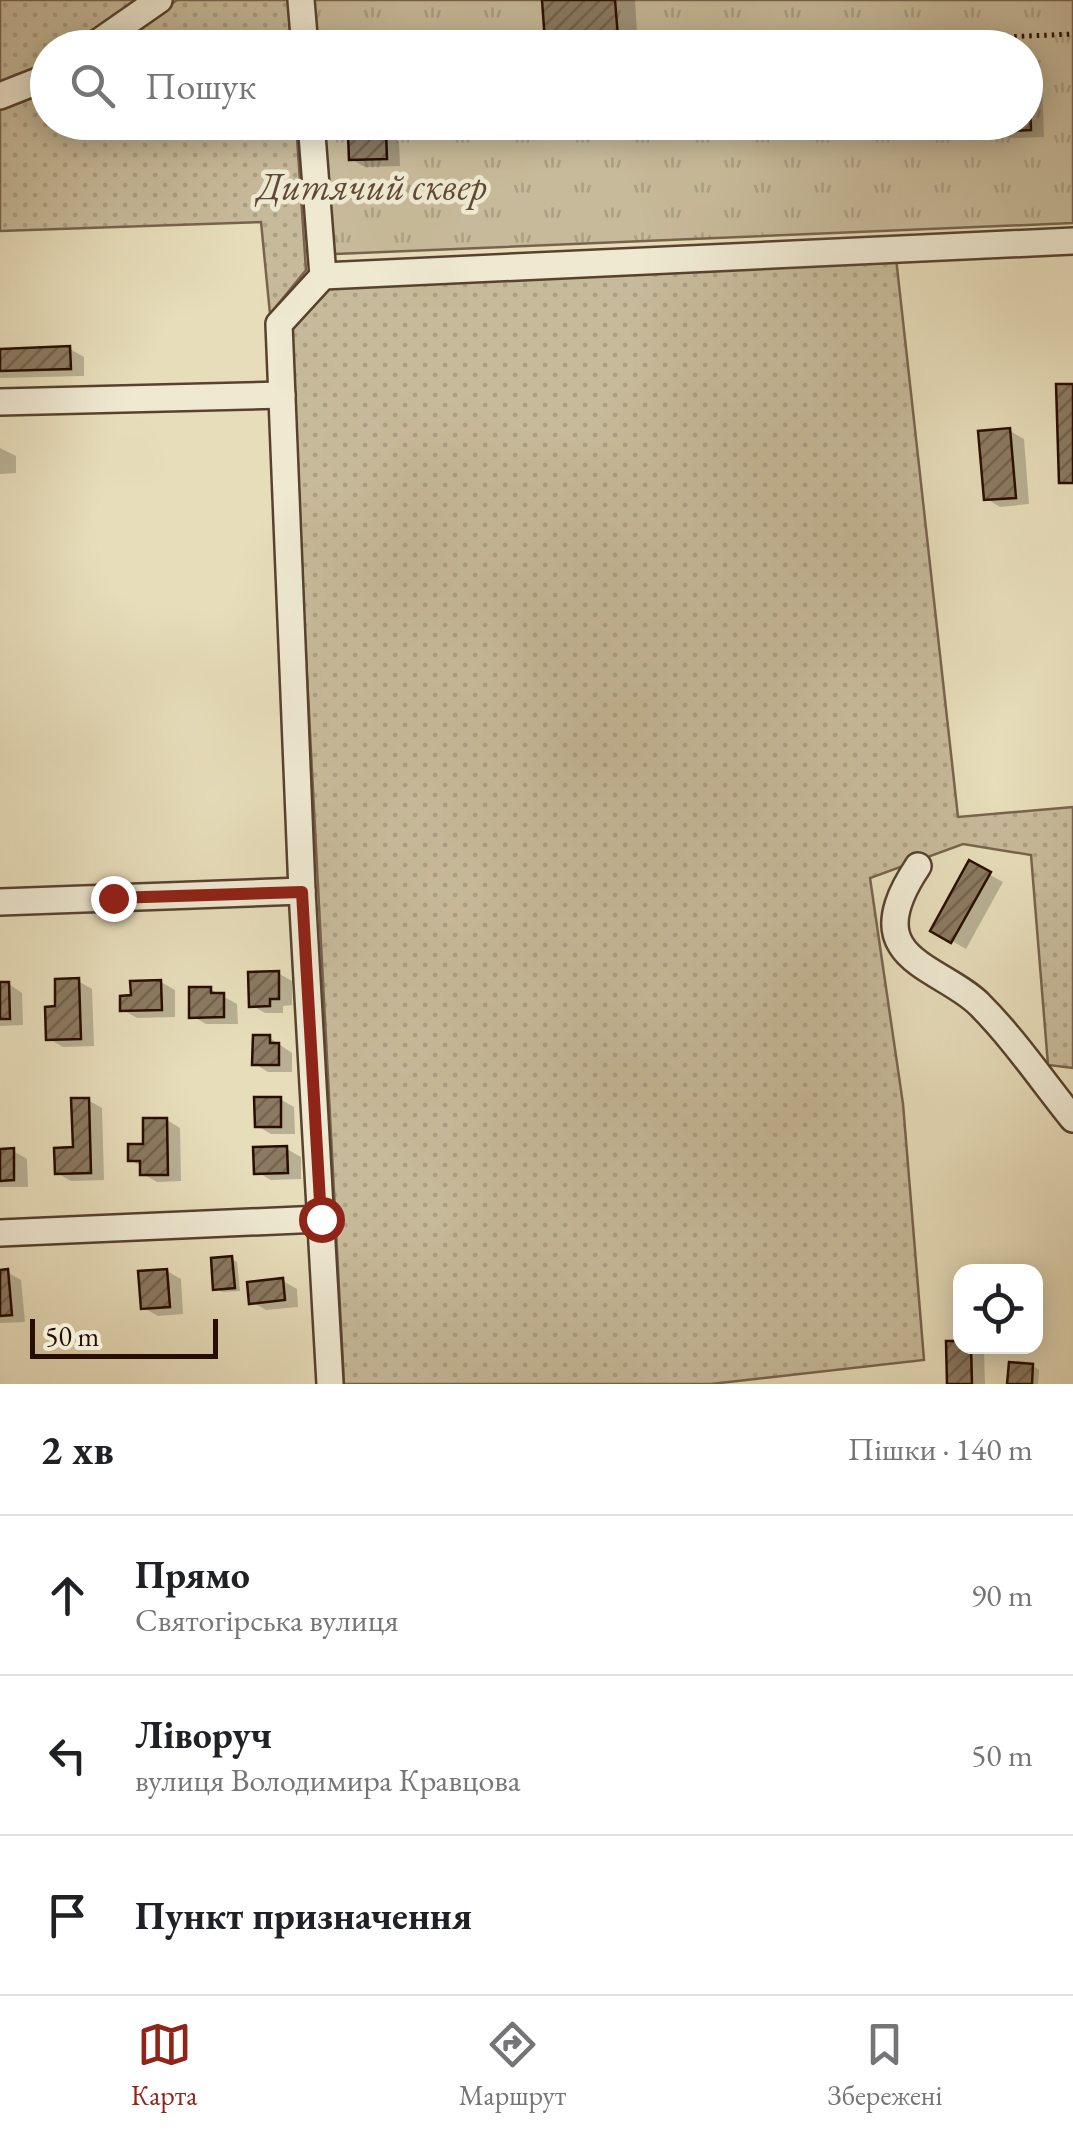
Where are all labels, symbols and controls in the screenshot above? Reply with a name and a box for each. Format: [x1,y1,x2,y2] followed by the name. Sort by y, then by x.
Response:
[30,30,1043,140] search box
[65,58,120,113] icon: search
[145,61,256,110] text: Пошук
[254,161,487,210] park label: Дитячий сквер
[91,876,137,922] route end
[299,1197,345,1243] route start
[953,1264,1043,1354] map controls
[953,1264,1043,1354] button: locate
[30,1314,218,1358] scale bar
[45,1318,99,1354] text: 50 m
[40,1422,114,1477] text: 2 хв
[848,1428,1033,1470] text: Пішки · 140 m
[135,1550,250,1599] text: Прямо
[40,1568,95,1623] icon: ahead
[971,1574,1033,1616] text: 90 m
[135,1599,399,1641] text: Святогірська вулиця
[135,1710,272,1759] text: Ліворуч
[40,1728,95,1783] icon: left
[971,1734,1033,1776] text: 50 m
[135,1759,521,1801] text: вулиця Володимира Кравцова
[40,1888,95,1943] icon: arrive
[135,1891,472,1940] text: Пункт призначення
[131,2017,198,2113] tab: Карта
[459,2017,566,2113] tab: Маршрут
[827,2017,942,2113] tab: Збережені

